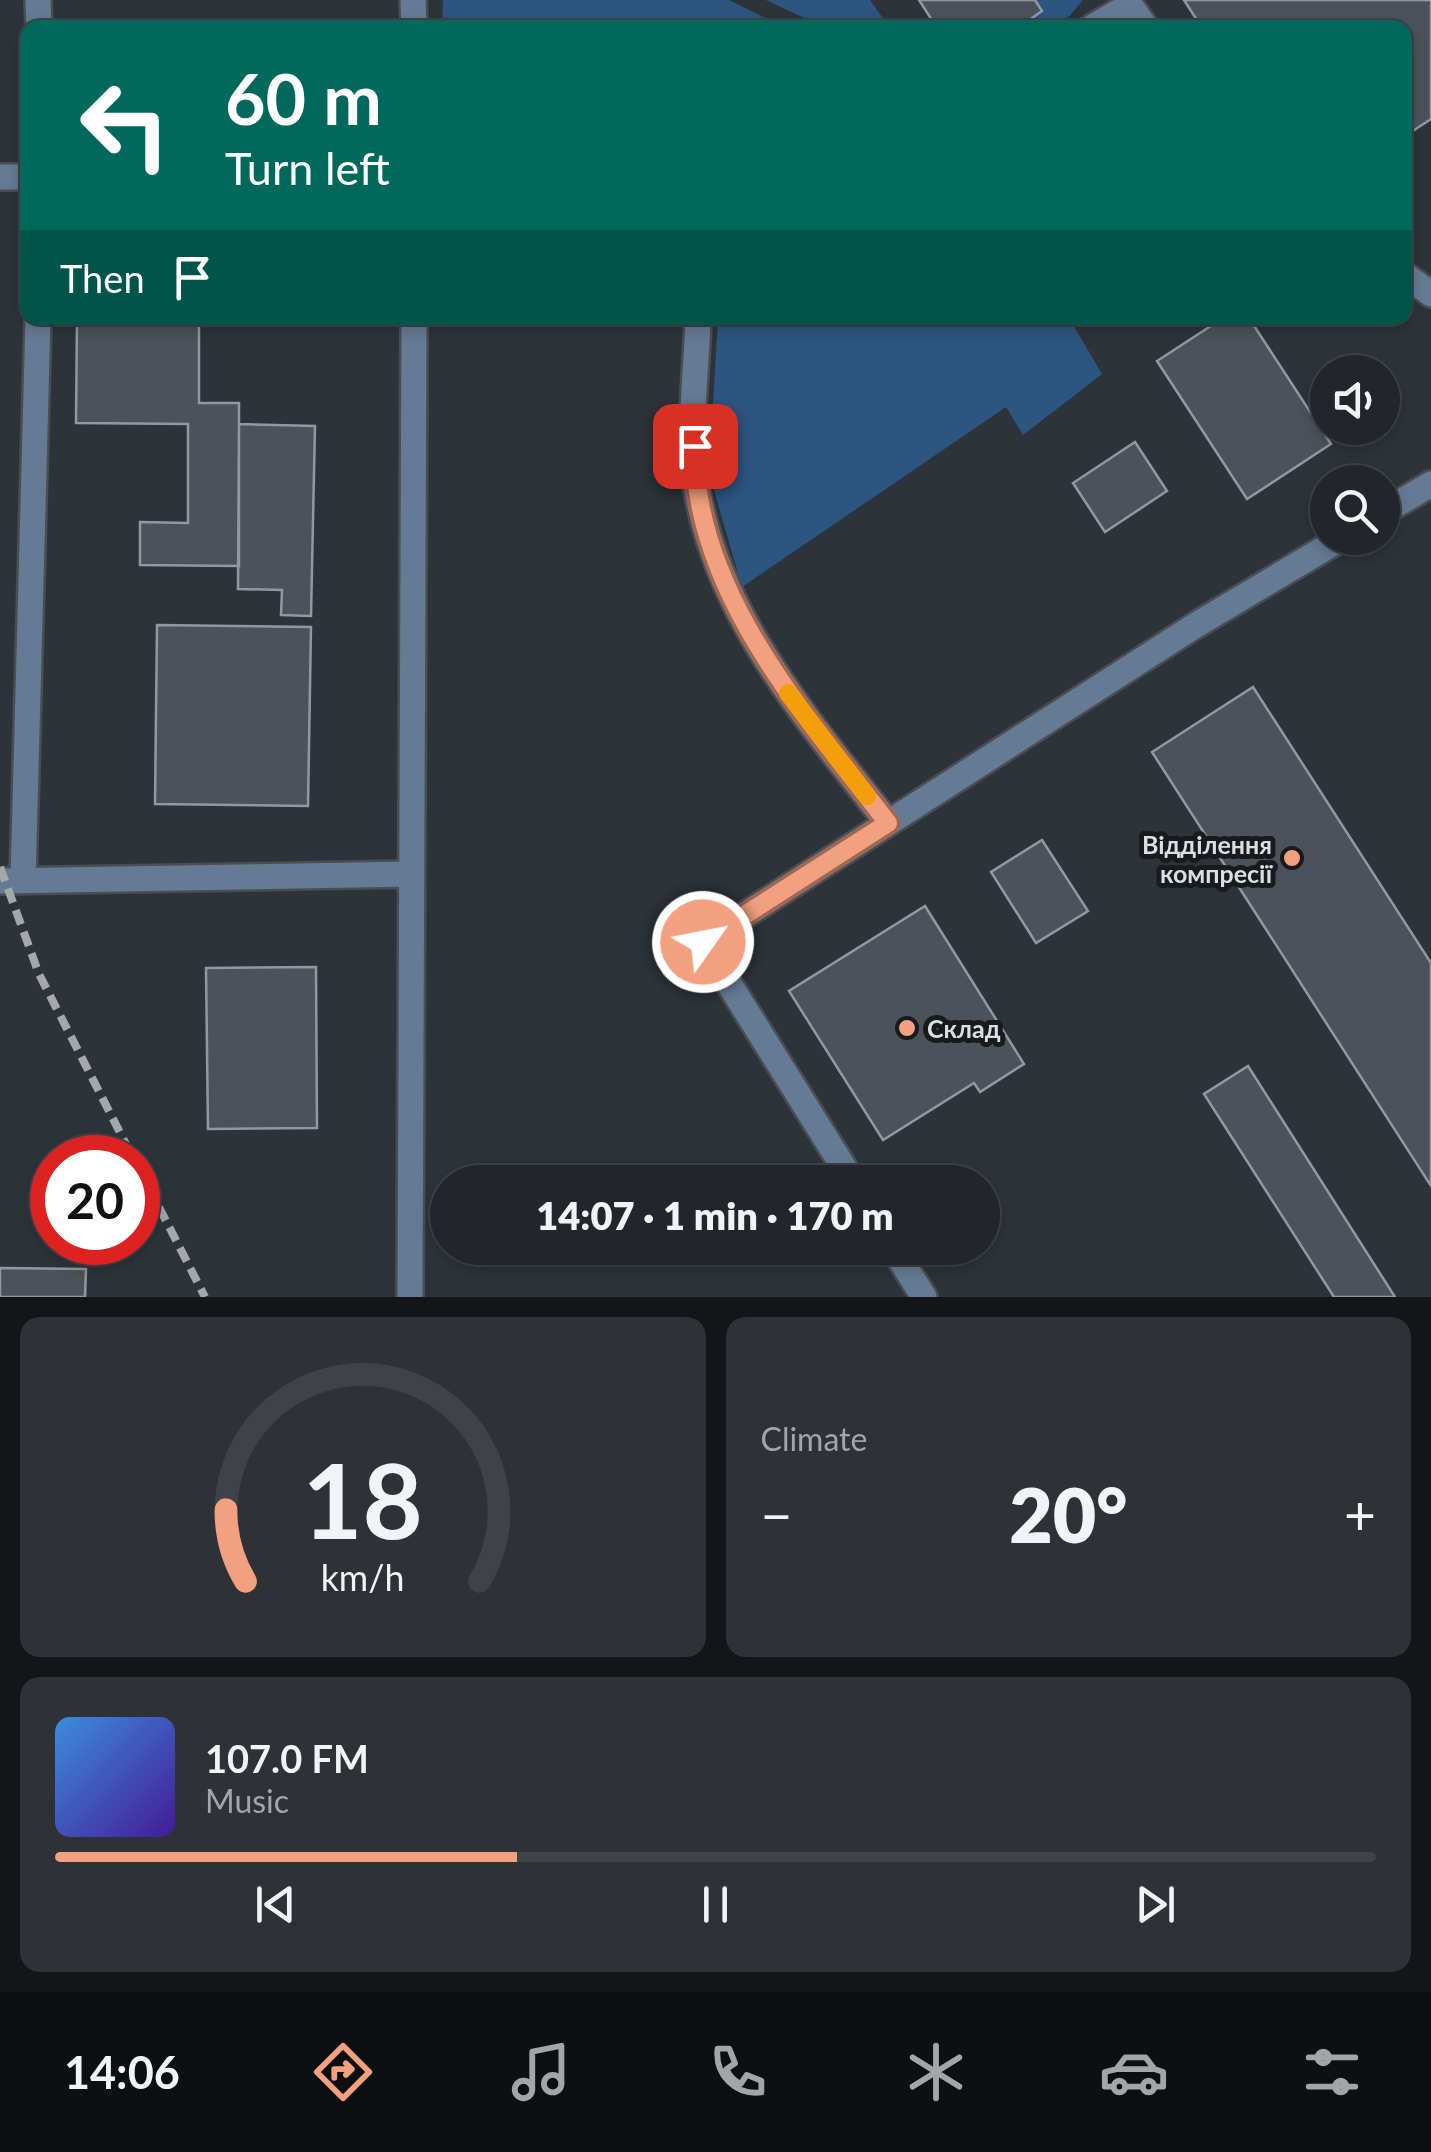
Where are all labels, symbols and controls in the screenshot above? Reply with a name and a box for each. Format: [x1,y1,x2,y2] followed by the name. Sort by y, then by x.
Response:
[225,56,382,140] text: 60 m
[60,60,190,190] icon: left
[225,141,390,195] text: Turn left
[165,250,220,305] icon: arrive
[60,255,145,301] text: Then
[1310,355,1400,555] map controls
[1310,355,1400,445] button: sound
[653,404,738,489] pin
[668,419,723,474] icon: arrive
[1310,465,1400,555] button: search
[1142,829,1274,888] place label: Відділення компресії
[1281,847,1303,869] marker: Відділення компресії
[651,890,755,994] position arrow
[927,1013,1001,1043] place label: Склад
[896,1017,918,1039] marker: Склад
[30,1135,160,1265] speed limit sign: 20
[536,1192,894,1238] text: 14:07 · 1 min · 170 m
[761,1419,867,1458] text: Climate
[302,1436,423,1561] text: 18
[1009,1469,1127,1559] text: 20°
[761,1481,792,1547] text: −
[1344,1481,1376,1547] text: +
[321,1556,405,1599] text: km/h
[205,1735,369,1781] text: 107.0 FM
[205,1781,289,1820] text: Music
[248,1877,303,1932] icon: previous
[688,1877,743,1932] icon: pause
[1128,1877,1183,1932] icon: next
[308,2037,378,2107] icon: directions
[506,2037,576,2107] icon: music
[703,2037,773,2107] icon: phone
[901,2037,971,2107] icon: climate
[1099,2037,1169,2107] icon: car
[1297,2037,1367,2107] icon: filters
[64,2045,180,2099] text: 14:06

